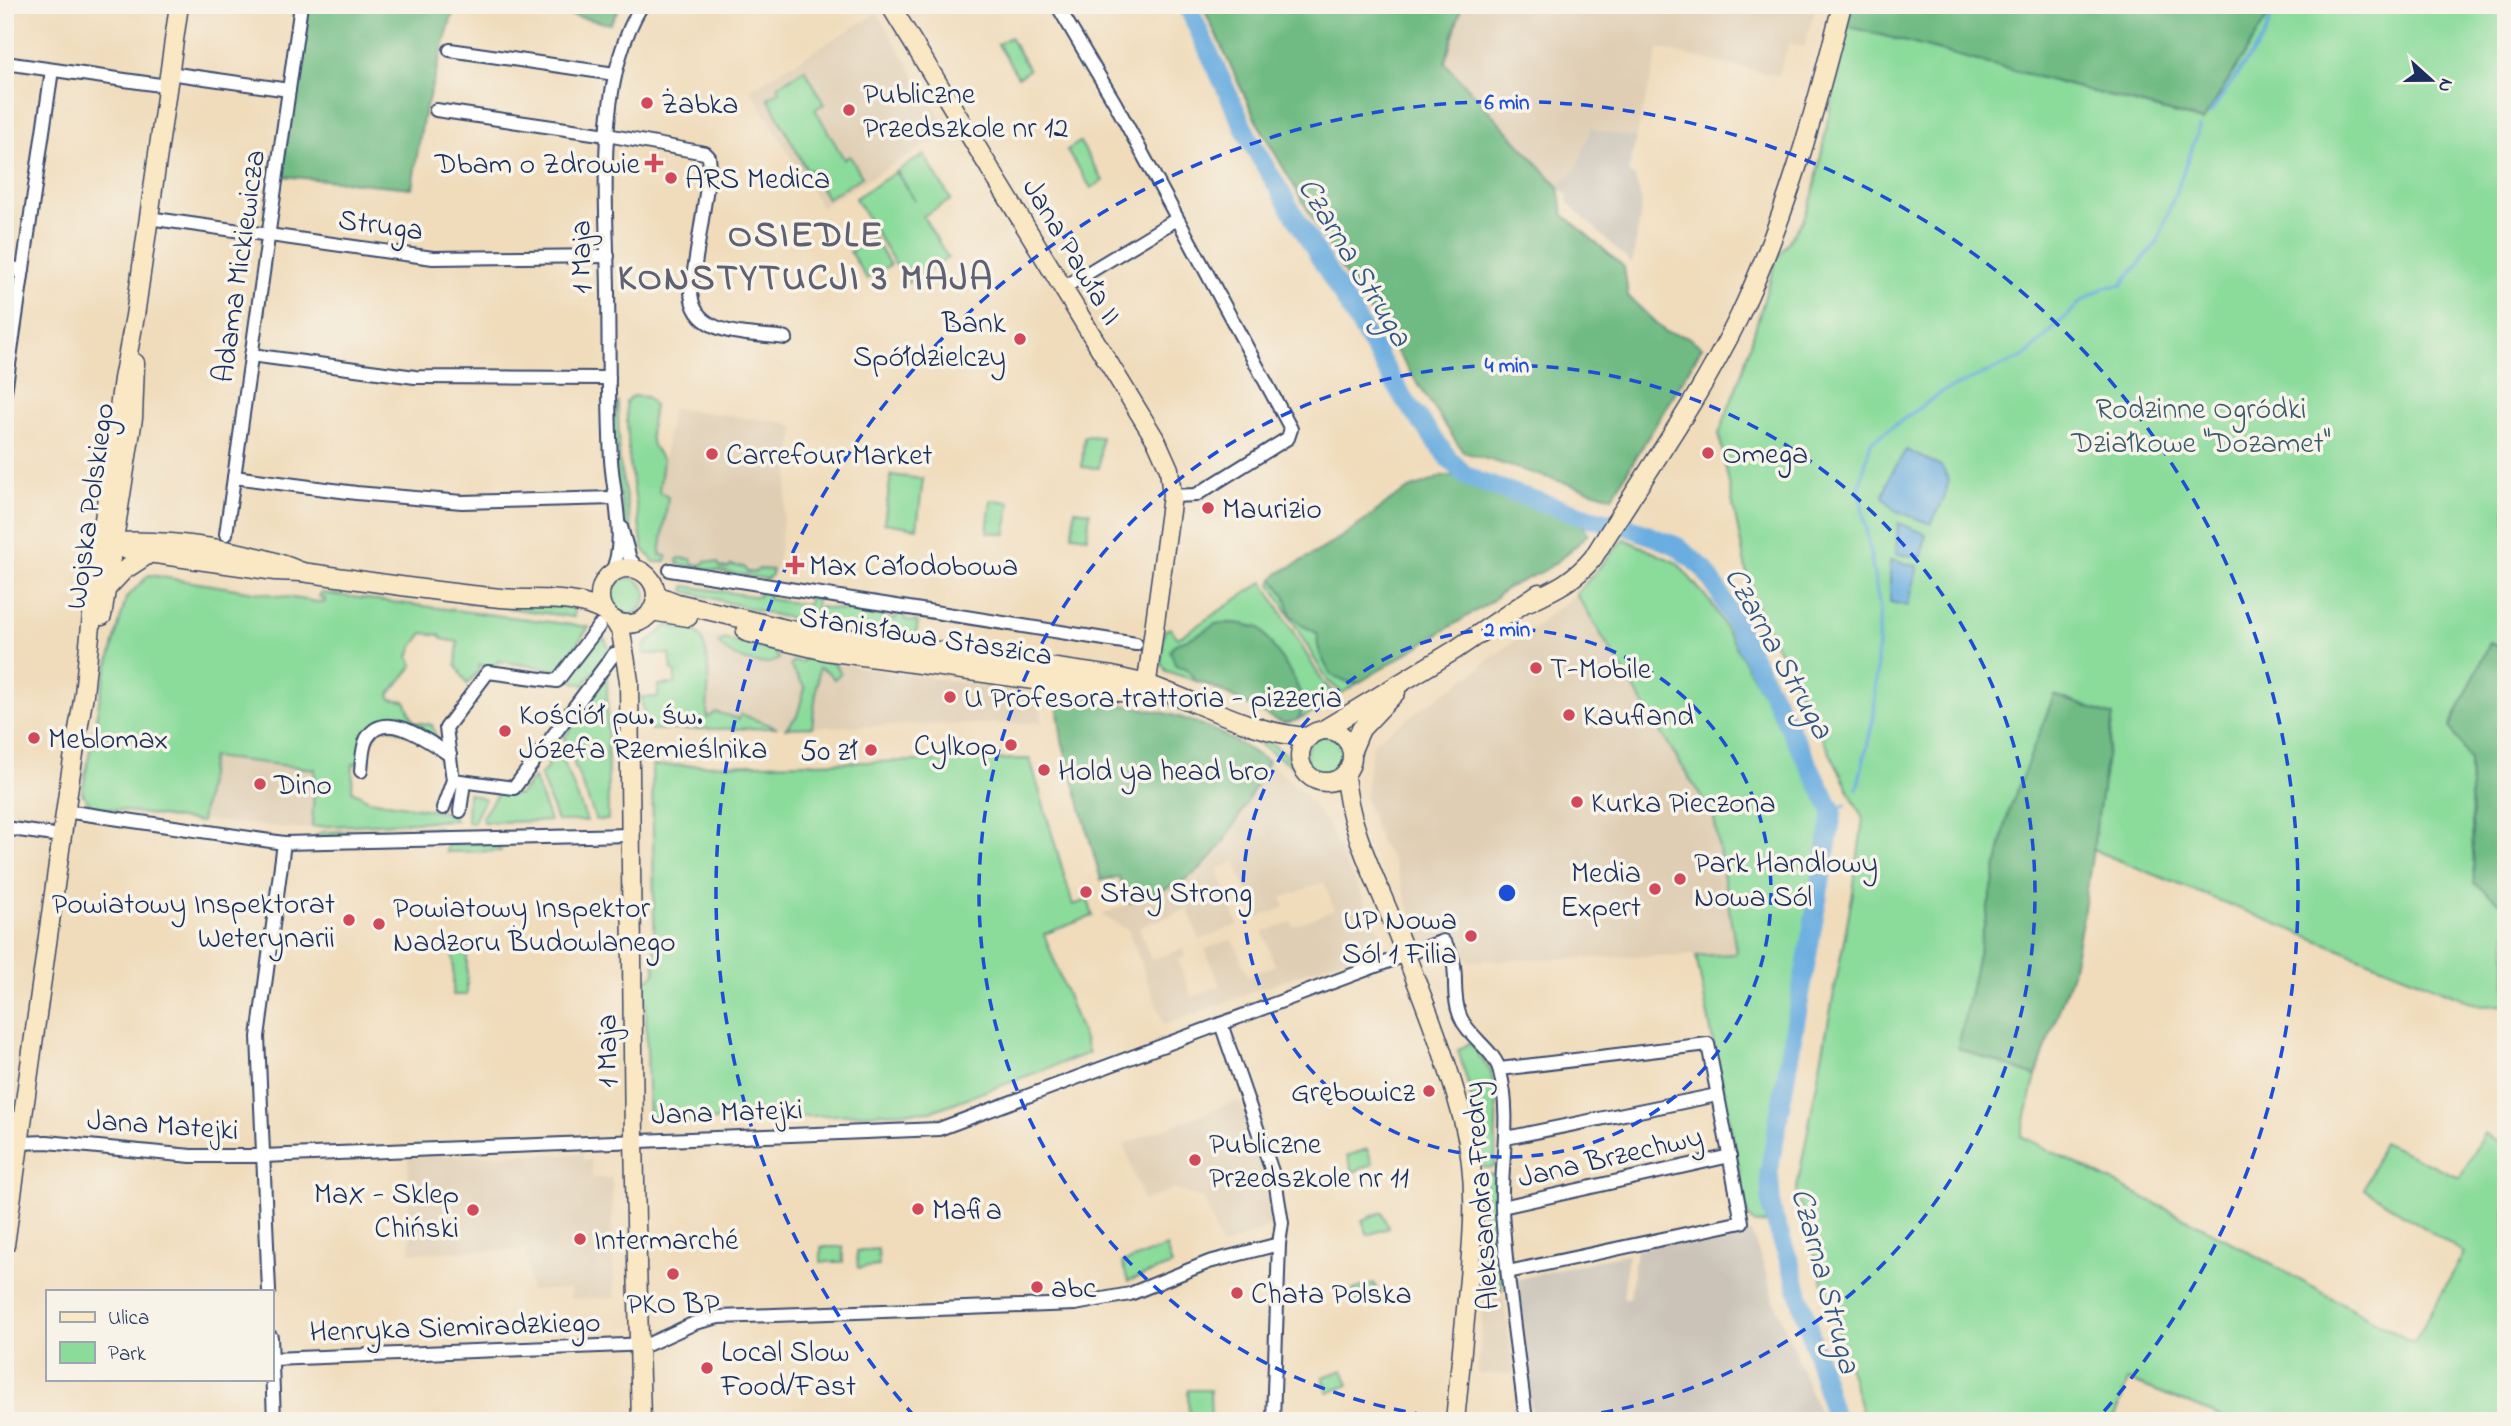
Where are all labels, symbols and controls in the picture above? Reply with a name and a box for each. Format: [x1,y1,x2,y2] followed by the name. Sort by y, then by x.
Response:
[2396,46,2466,116] north arrow
[863,74,1069,152] place label: Publiczne Przedszkole nr 12
[2430,74,2459,96] text: N
[661,84,739,128] place label: Żabka
[1485,89,1529,119] text: 6 min
[639,95,655,111] marker: Żabka
[841,102,857,118] marker: Publiczne Przedszkole nr 12
[434,144,641,188] place label: Dbam o Zdrowie
[203,147,279,386] street label: Adama Mickiewicza
[646,155,662,171] marker: Dbam o Zdrowie
[685,159,830,203] place label: ARS Medica
[1284,169,1423,357] water label: Czarna Struga
[663,170,679,186] marker: ARS Medica
[1009,171,1132,335] street label: Jana Pawła II
[335,199,426,255] street label: Struga
[618,210,994,307] district label: OSIEDLE KONSTYTUCJI 3 MAJA
[560,220,606,294] street label: 1 Maja
[853,303,1007,381] place label: Bank Spółdzielczy
[1012,331,1028,347] marker: Bank Spółdzielczy
[1485,352,1529,382] text: 4 min
[2070,389,2331,467] park label: Rodzinne Ogródki Działkowe "Dozamet"
[56,400,128,612] street label: Wojska Polskiego
[1722,434,1808,478] place label: Omega
[726,435,933,479] place label: Carrefour Market
[1700,445,1716,461] marker: Omega
[704,446,720,462] marker: Carrefour Market
[1222,489,1322,533] place label: Maurizio
[1200,500,1216,516] marker: Maurizio
[809,546,1018,590] place label: Max Całodobowa
[787,557,803,573] marker: Max Całodobowa
[1710,559,1844,749] water label: Czarna Struga
[796,596,1055,680] street label: Stanisława Staszica
[1483,616,1530,646] text: 2 min
[1550,649,1652,693] place label: T-Mobile
[1528,660,1544,676] marker: T-Mobile
[964,678,1342,722] place label: U Profesora trattoria - pizzeria
[942,689,958,705] marker: U Profesora trattoria - pizzeria
[519,695,767,773] place label: Kościół pw. św. Józefa Rzemieślnika
[1583,696,1694,740] place label: Kaufland
[1561,707,1577,723] marker: Kaufland
[48,719,168,763] place label: Meblomax
[497,723,513,739] marker: Kościół pw. św. Józefa Rzemieślnika
[914,726,997,770] place label: Cylkop
[26,730,42,746] marker: Meblomax
[800,731,858,775] place label: 50 zł
[1003,737,1019,753] marker: Cylkop
[863,742,879,758] marker: 50 zł
[1058,751,1269,795] place label: Hold ya head bro
[1036,762,1052,778] marker: Hold ya head bro
[273,765,332,809] place label: Dino
[252,776,268,792] marker: Dino
[1591,783,1776,827] place label: Kurka Pieczona
[1569,794,1585,810] marker: Kurka Pieczona
[1694,843,1878,921] place label: Park Handlowy Nowa Sól
[1560,853,1641,931] place label: Media Expert
[1672,871,1688,887] marker: Park Handlowy Nowa Sól
[1100,873,1252,917] place label: Stay Strong
[1495,881,1519,905] centre of rings
[1647,881,1663,897] marker: Media Expert
[52,884,335,962] place label: Powiatowy Inspektorat Weterynarii
[1078,884,1094,900] marker: Stay Strong
[393,888,676,966] place label: Powiatowy Inspektor Nadzoru Budowlanego
[1342,900,1457,978] place label: UP Nowa Sól 1 Filia
[341,912,357,928] marker: Powiatowy Inspektorat Weterynarii
[371,916,387,932] marker: Powiatowy Inspektor Nadzoru Budowlanego
[1463,928,1479,944] marker: UP Nowa Sól 1 Filia
[586,1014,632,1088] street label: 1 Maja
[1291,1072,1415,1116] place label: Grębowicz
[1453,1080,1513,1311] street label: Aleksandra Fredry
[1421,1083,1437,1099] marker: Grębowicz
[650,1089,804,1139] street label: Jana Matejki
[86,1100,240,1154] street label: Jana Matejki
[1514,1116,1708,1202] street label: Jana Brzechwy
[1209,1124,1409,1202] place label: Publiczne Przedszkole nr 11
[1187,1152,1203,1168] marker: Publiczne Przedszkole nr 11
[314,1174,459,1252] place label: MaX - Sklep Chiński
[1776,1183,1871,1380] water label: Czarna Struga
[932,1190,1002,1234] place label: Mafia
[910,1201,926,1217] marker: Mafia
[465,1202,481,1218] marker: MaX - Sklep Chiński
[594,1220,739,1264] place label: Intermarché
[572,1231,588,1247] marker: Intermarché
[665,1266,681,1282] marker: PKO BP
[1051,1268,1097,1312] place label: abc
[1251,1274,1412,1318] place label: Chata Polska
[1029,1279,1045,1295] marker: abc
[626,1284,720,1328] place label: PKO BP
[1229,1285,1245,1301] marker: Chata Polska
[46,1290,273,1380] legend
[309,1302,601,1356] street label: Henryka Siemiradzkiego
[108,1304,149,1334] text: Ulica
[720,1332,856,1410] place label: Local Slow Food/Fast
[108,1340,147,1370] text: Park
[699,1360,715,1376] marker: Local Slow Food/Fast

